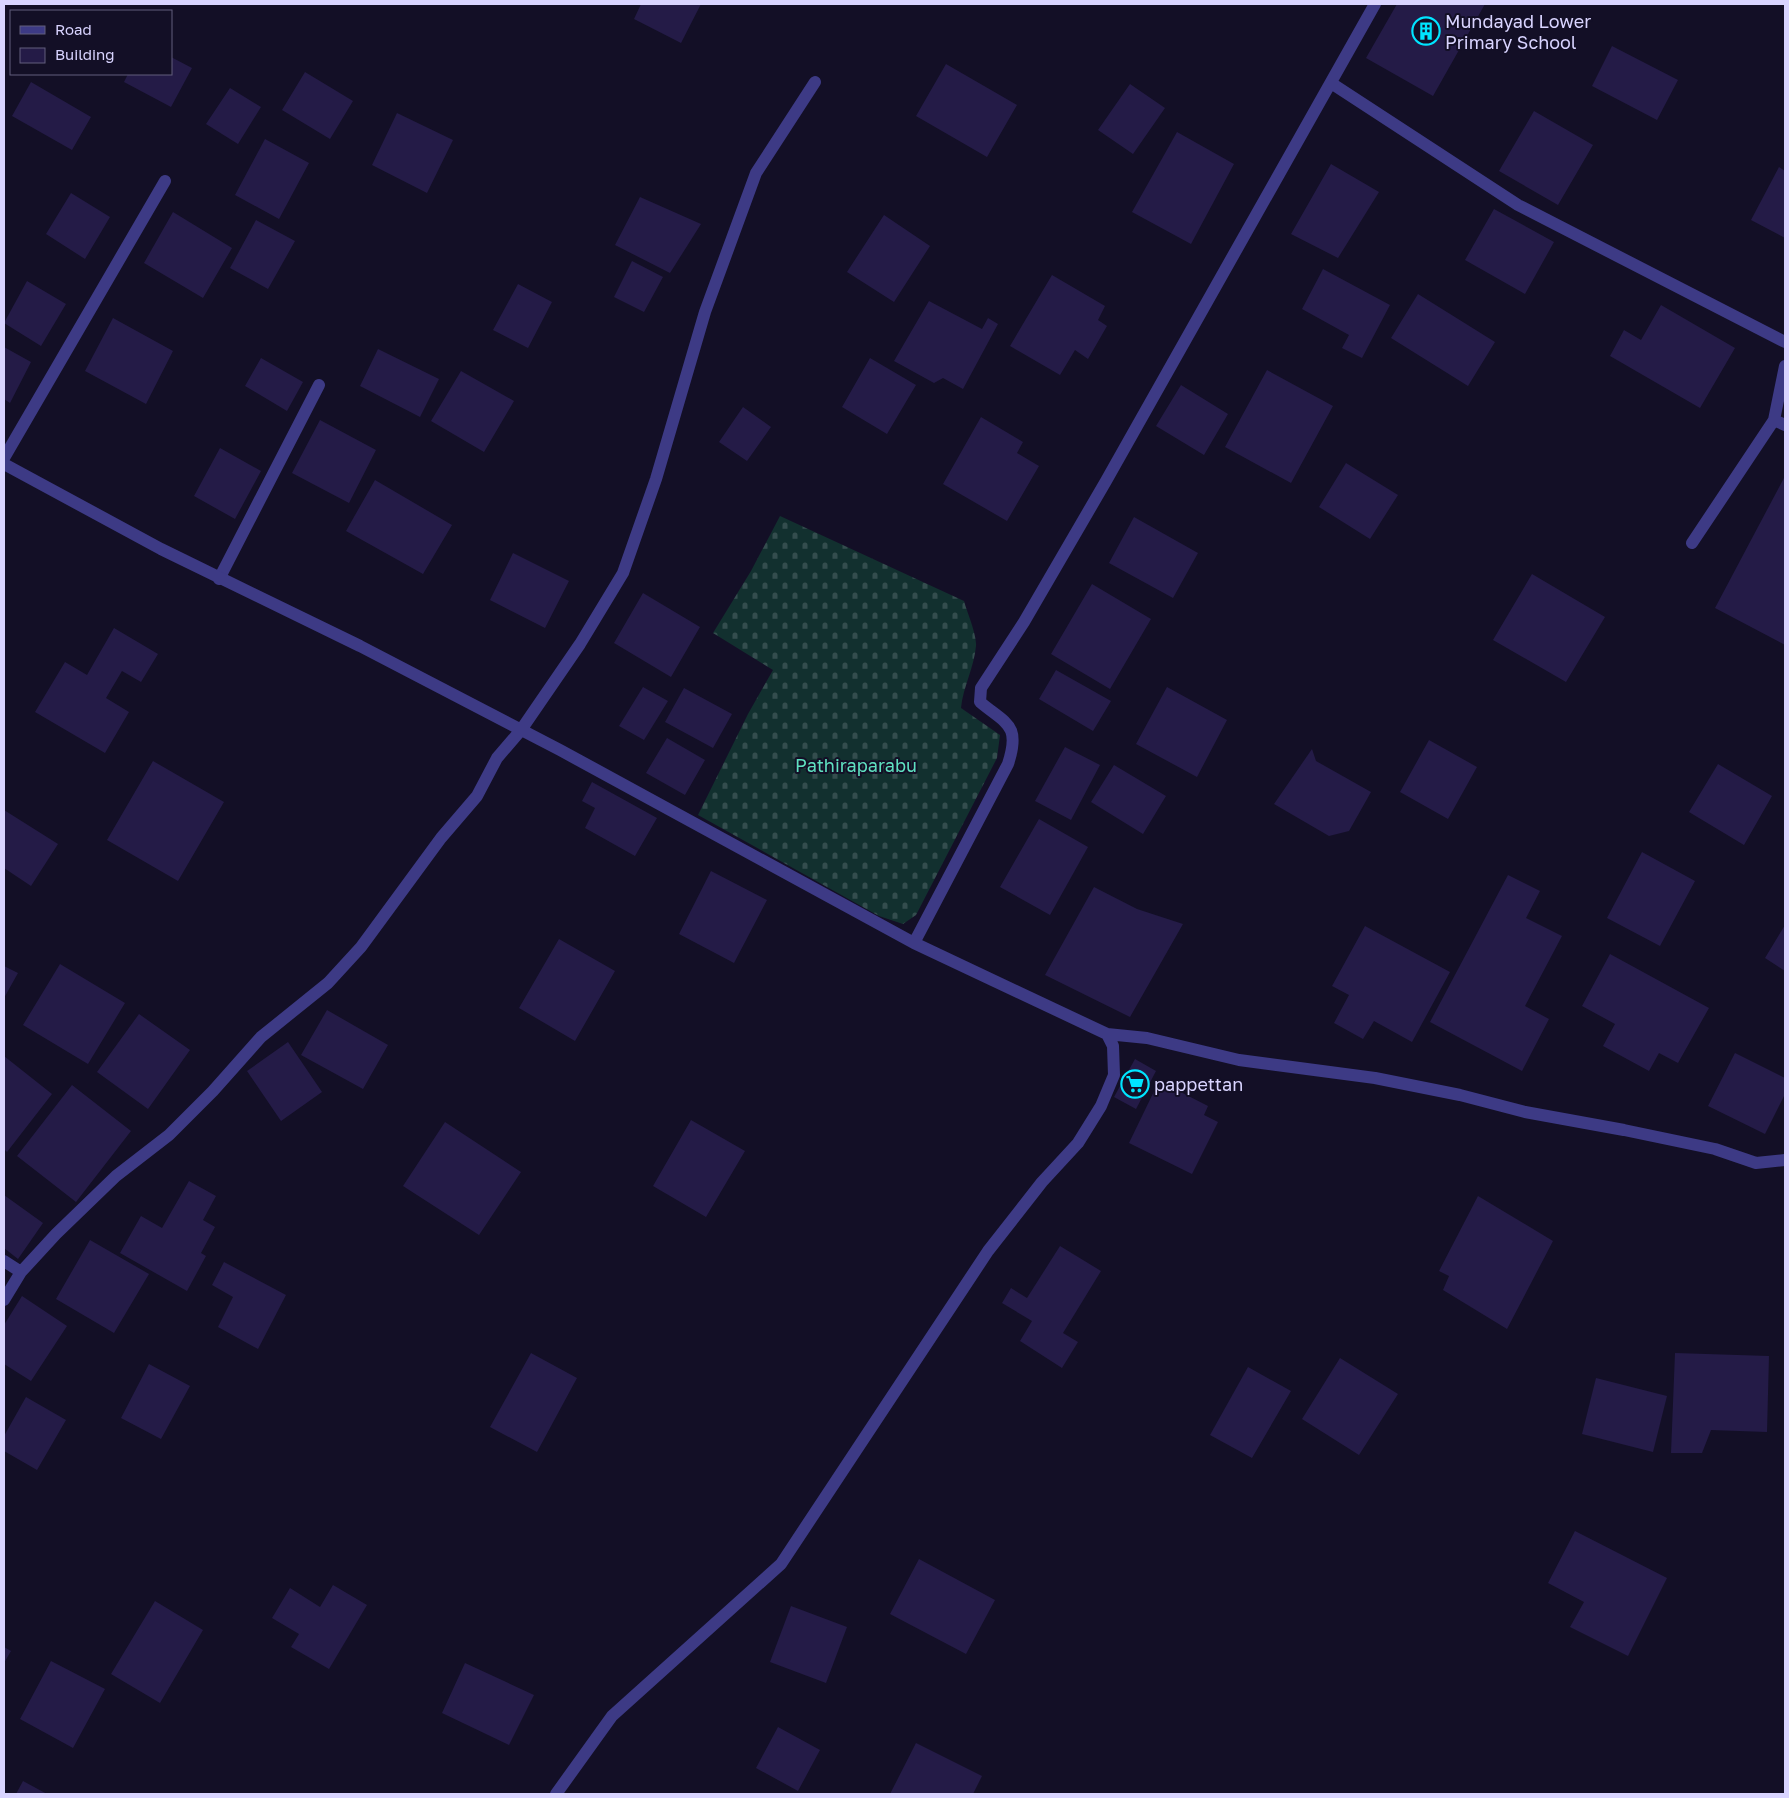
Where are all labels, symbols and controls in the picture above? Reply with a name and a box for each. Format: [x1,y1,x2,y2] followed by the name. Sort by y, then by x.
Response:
[10,10,172,75] legend
[1445,10,1591,53] place label: Mundayad Lower Primary School
[1411,16,1441,46] building icon: Mundayad Lower Primary School
[55,20,92,38] text: Road
[55,45,115,63] text: Building
[795,754,917,776] park label: Pathiraparabu
[1120,1069,1150,1099] supermarket icon: pappettan
[1154,1073,1243,1095] place label: pappettan

